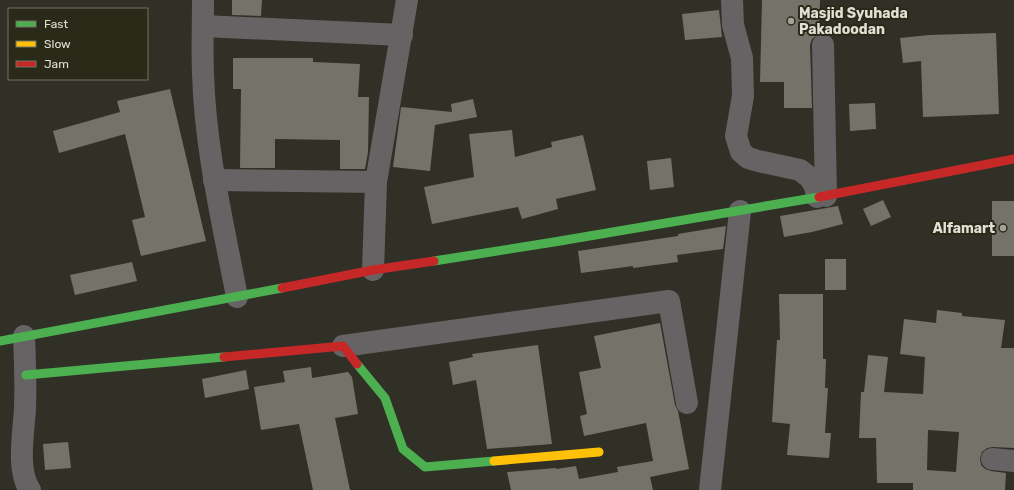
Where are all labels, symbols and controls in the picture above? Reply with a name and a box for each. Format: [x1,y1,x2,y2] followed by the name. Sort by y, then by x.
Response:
[799,5,908,38] place label: Masjid Syuhada Pakadoodan
[8,8,148,80] legend
[786,16,796,26] marker: Masjid Syuhada Pakadoodan
[44,17,68,31] text: Fast
[44,37,71,51] text: Slow
[44,57,69,71] text: Jam
[933,220,995,237] place label: Alfamart
[998,223,1008,233] marker: Alfamart

